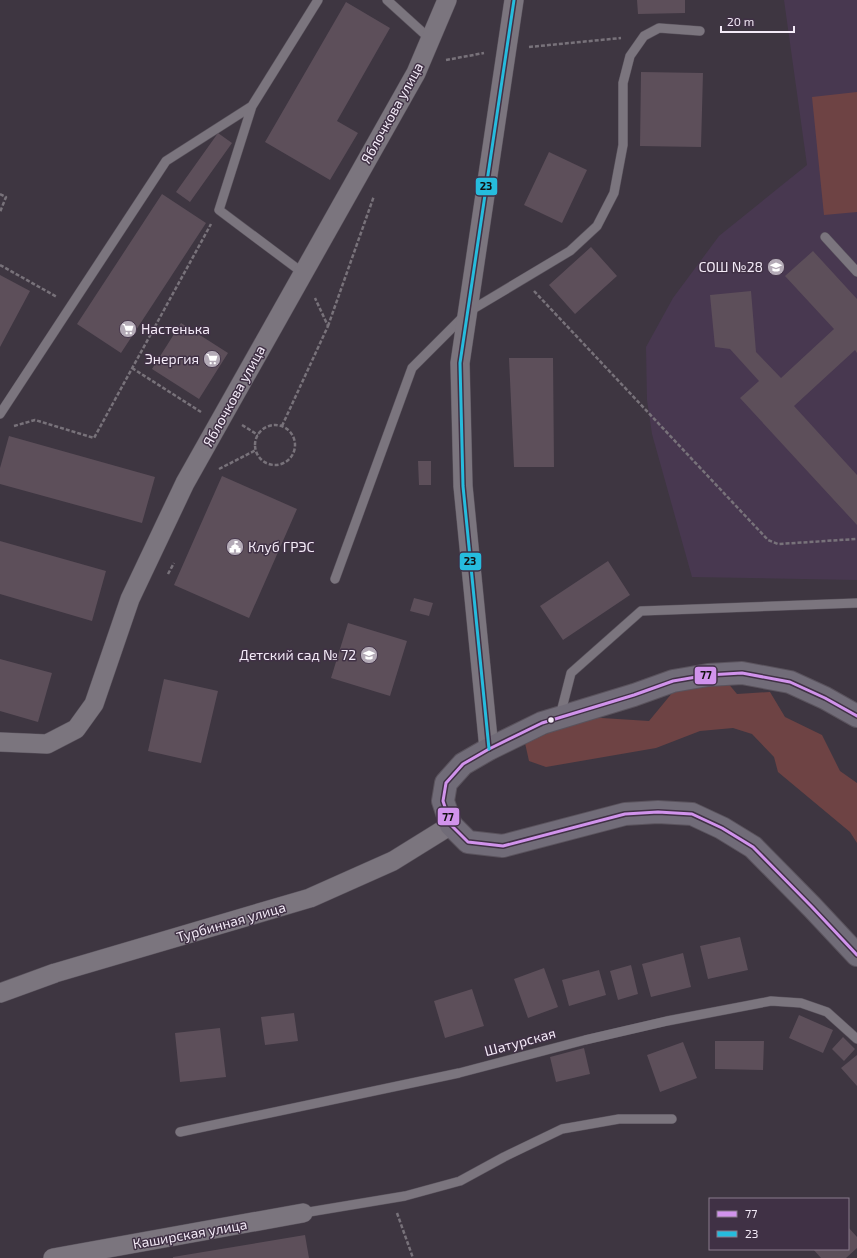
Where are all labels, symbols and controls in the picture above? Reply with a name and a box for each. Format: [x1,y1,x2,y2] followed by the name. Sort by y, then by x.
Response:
[721,8,794,34] scale bar
[727,14,754,28] text: 20 m
[357,59,426,166] street label: Яблочкова улица
[475,177,498,196] line badge: 23
[480,179,492,192] text: 23
[766,257,786,277] school or university icon: СОШ №28
[698,258,763,275] place label: СОШ №28
[118,319,138,339] supermarket icon: Настенька
[141,320,210,337] place label: Настенька
[199,342,268,449] street label: Яблочкова улица
[202,349,222,369] supermarket icon: Энергия
[145,350,199,367] place label: Энергия
[225,537,245,557] public building icon: Клуб ГРЭС
[248,538,314,555] place label: Клуб ГРЭС
[459,552,482,571] line badge: 23
[464,554,476,567] text: 23
[359,645,379,665] school or university icon: Детский сад № 72
[239,646,356,663] place label: Детский сад № 72
[694,666,717,685] line badge: 77
[700,668,712,681] text: 77
[546,715,556,725] unlabelled marker
[437,807,460,826] line badge: 77
[442,810,454,823] text: 77
[174,898,287,945] street label: Турбинная улица
[482,1024,557,1059] street label: Шатурская
[709,1198,849,1250] legend
[745,1206,757,1220] text: 77
[131,1215,248,1252] street label: Каширская улица
[745,1226,758,1240] text: 23

